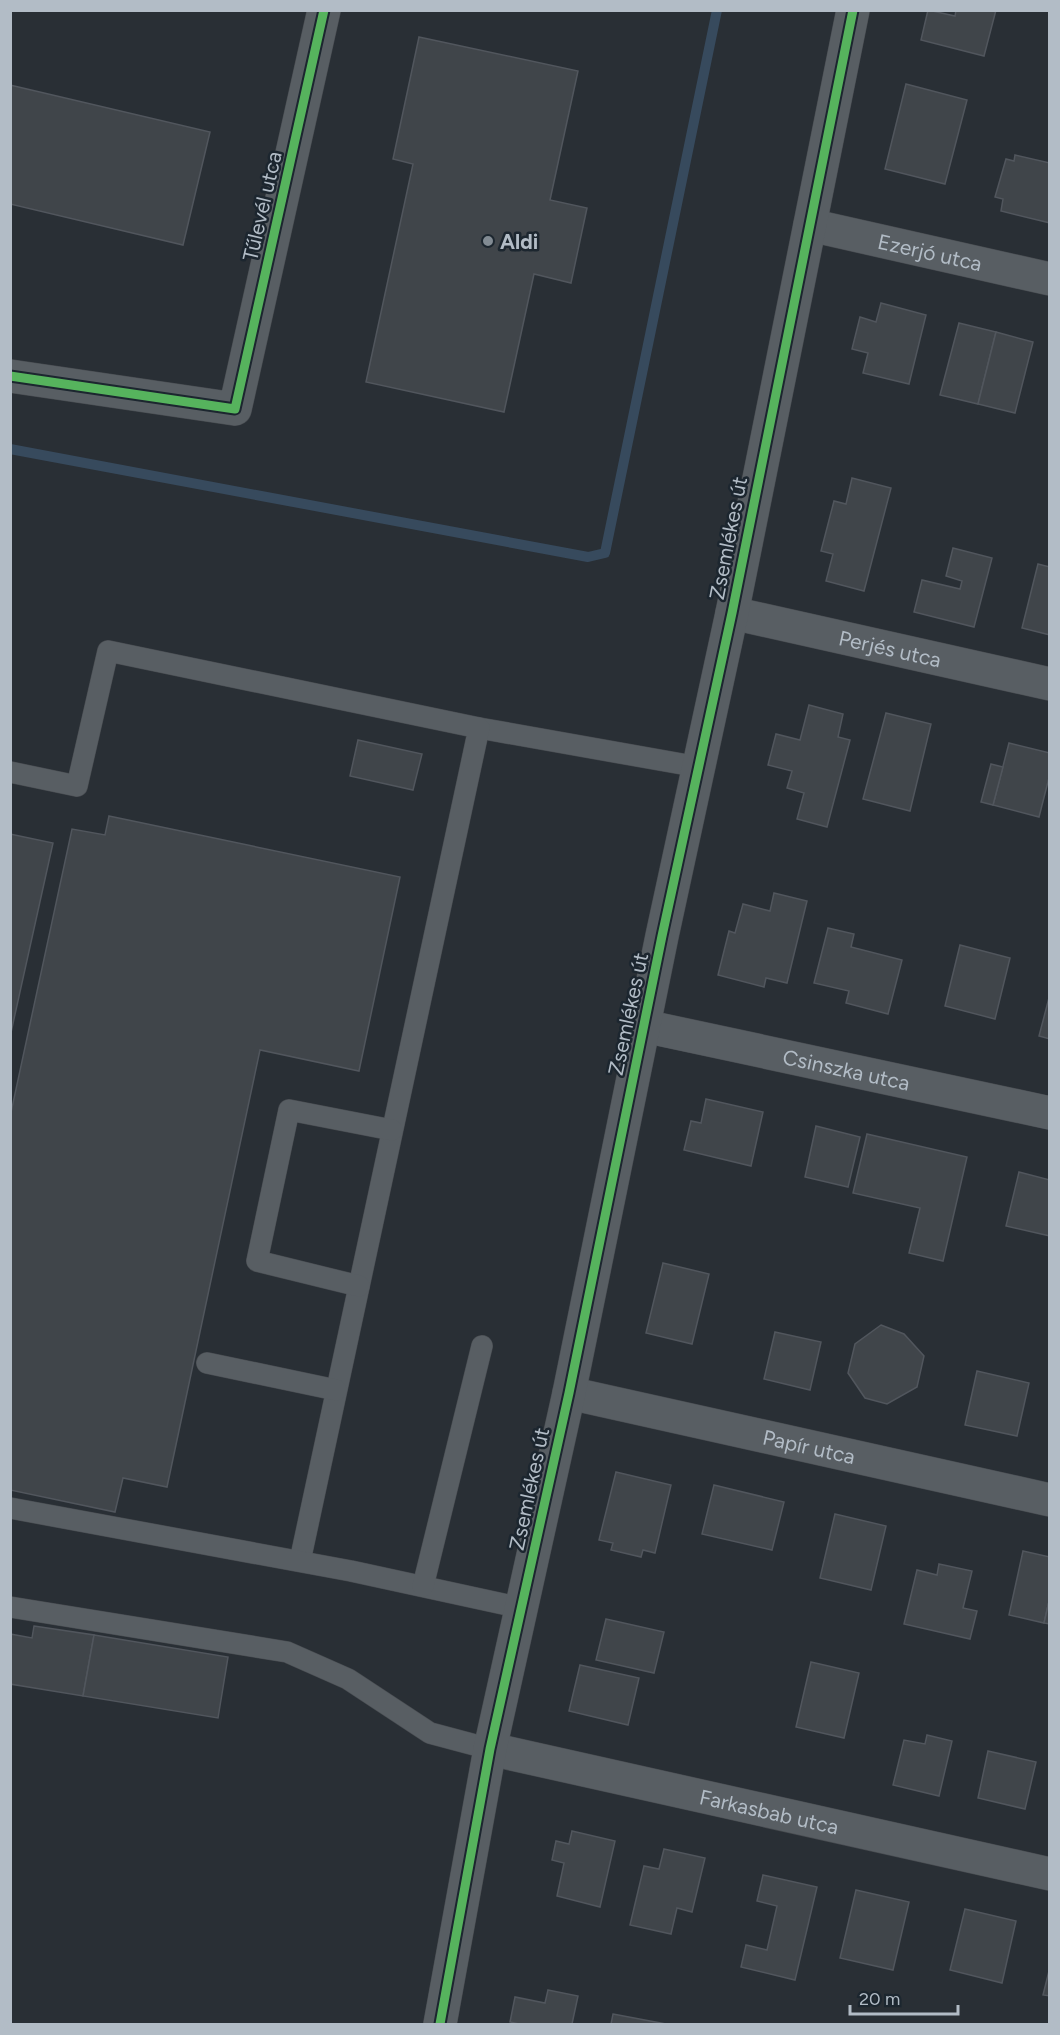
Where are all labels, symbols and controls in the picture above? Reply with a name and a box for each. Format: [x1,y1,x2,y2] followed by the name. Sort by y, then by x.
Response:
[237,149,287,263] street label: Tűlevél utca
[876,228,984,276] street label: Ezerjó utca
[500,229,538,254] place label: Aldi
[481,234,495,248] marker: Aldi
[704,474,752,602] street label: Zsemlékes út
[836,625,944,672] street label: Perjés utca
[603,950,653,1078] street label: Zsemlékes út
[781,1044,912,1095] street label: Csinszka utca
[761,1424,858,1469] street label: Papír utca
[504,1425,554,1553] street label: Zsemlékes út
[697,1784,841,1839] street label: Farkasbab utca
[850,1978,958,2016] scale bar
[859,1988,900,2010] text: 20 m

